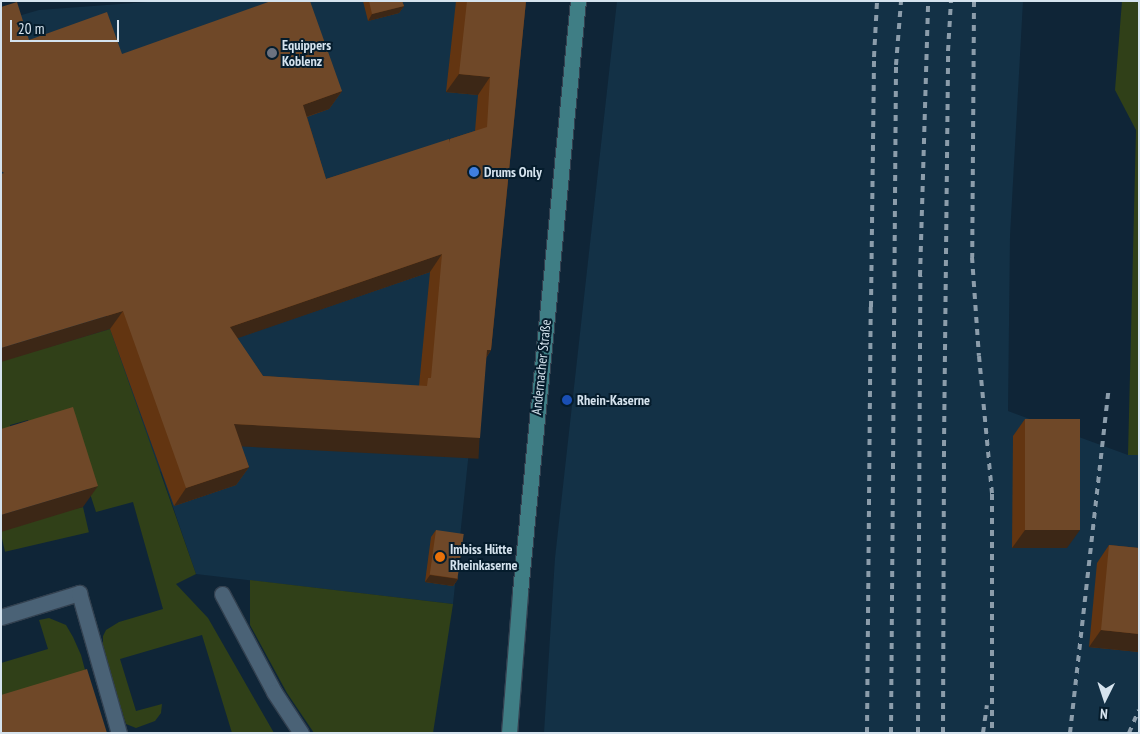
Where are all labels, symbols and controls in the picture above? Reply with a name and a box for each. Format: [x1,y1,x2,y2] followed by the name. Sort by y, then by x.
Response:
[12,10,121,42] scale bar
[18,19,44,38] text: 20 m
[282,37,331,70] place label: Equippers Koblenz
[266,47,278,59] marker: Equippers Koblenz
[484,164,542,180] place label: Drums Only
[468,166,480,178] marker: Drums Only
[528,318,554,416] street label: Andernacher Straße
[577,392,650,408] place label: Rhein-Kaserne
[561,394,573,406] marker: Rhein-Kaserne
[450,541,518,574] place label: Imbiss Hütte Rheinkaserne
[434,551,446,563] marker: Imbiss Hütte Rheinkaserne
[1080,674,1130,724] north arrow
[1100,705,1108,723] text: N

